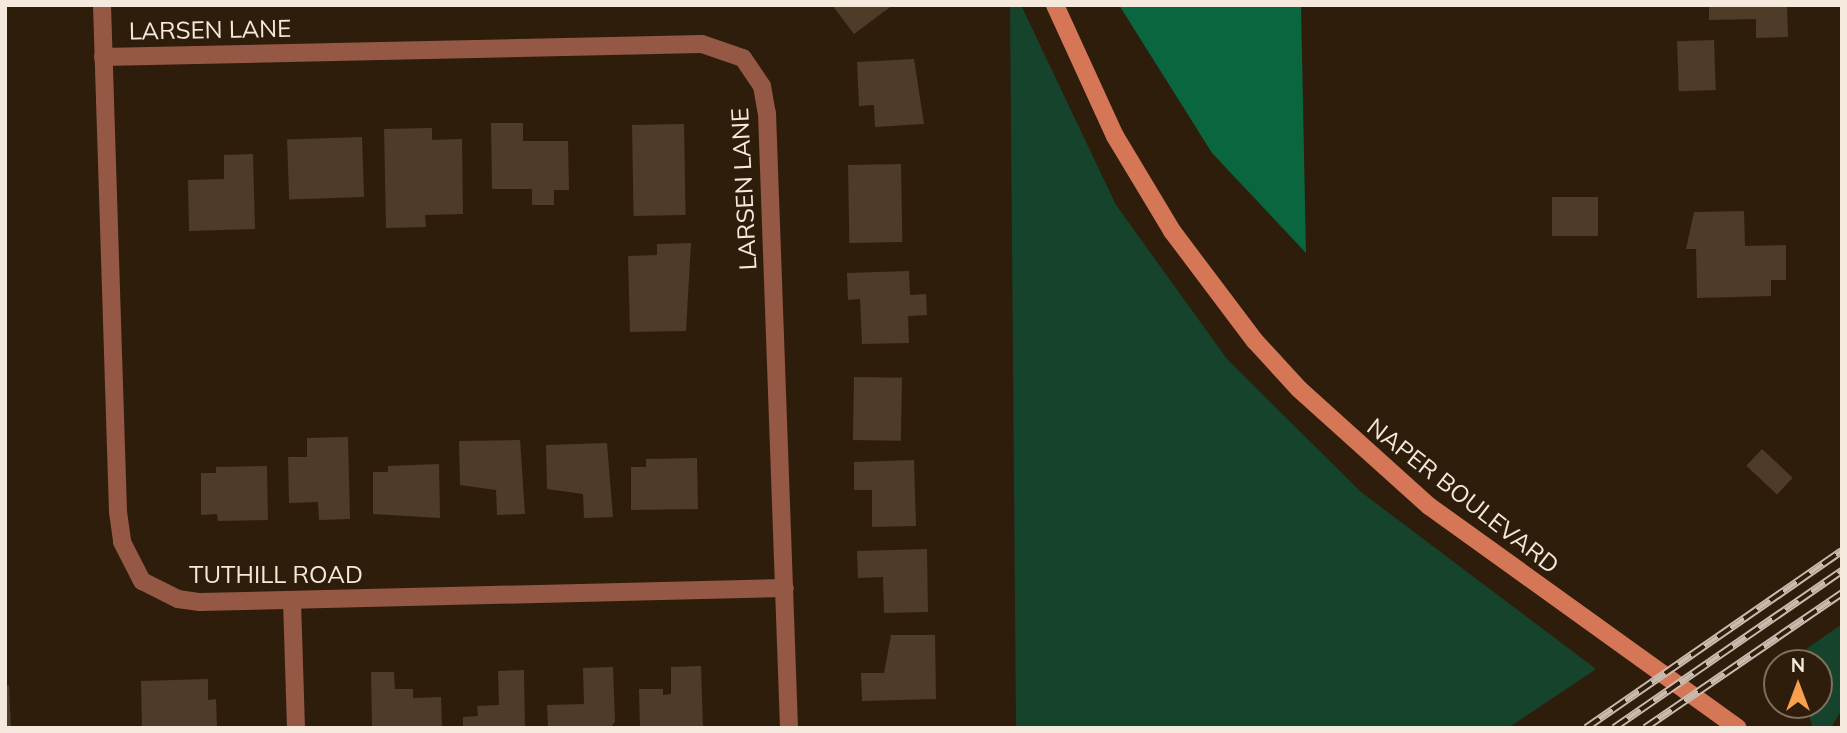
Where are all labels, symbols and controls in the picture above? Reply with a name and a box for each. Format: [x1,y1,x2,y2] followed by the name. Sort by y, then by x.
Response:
[129,14,291,46] street label: LARSEN LANE
[725,107,763,271] street label: LARSEN LANE
[1361,412,1565,580] street label: NAPER BOULEVARD
[189,561,363,589] street label: TUTHILL ROAD
[1763,649,1833,719] north arrow
[1791,653,1805,677] text: N

